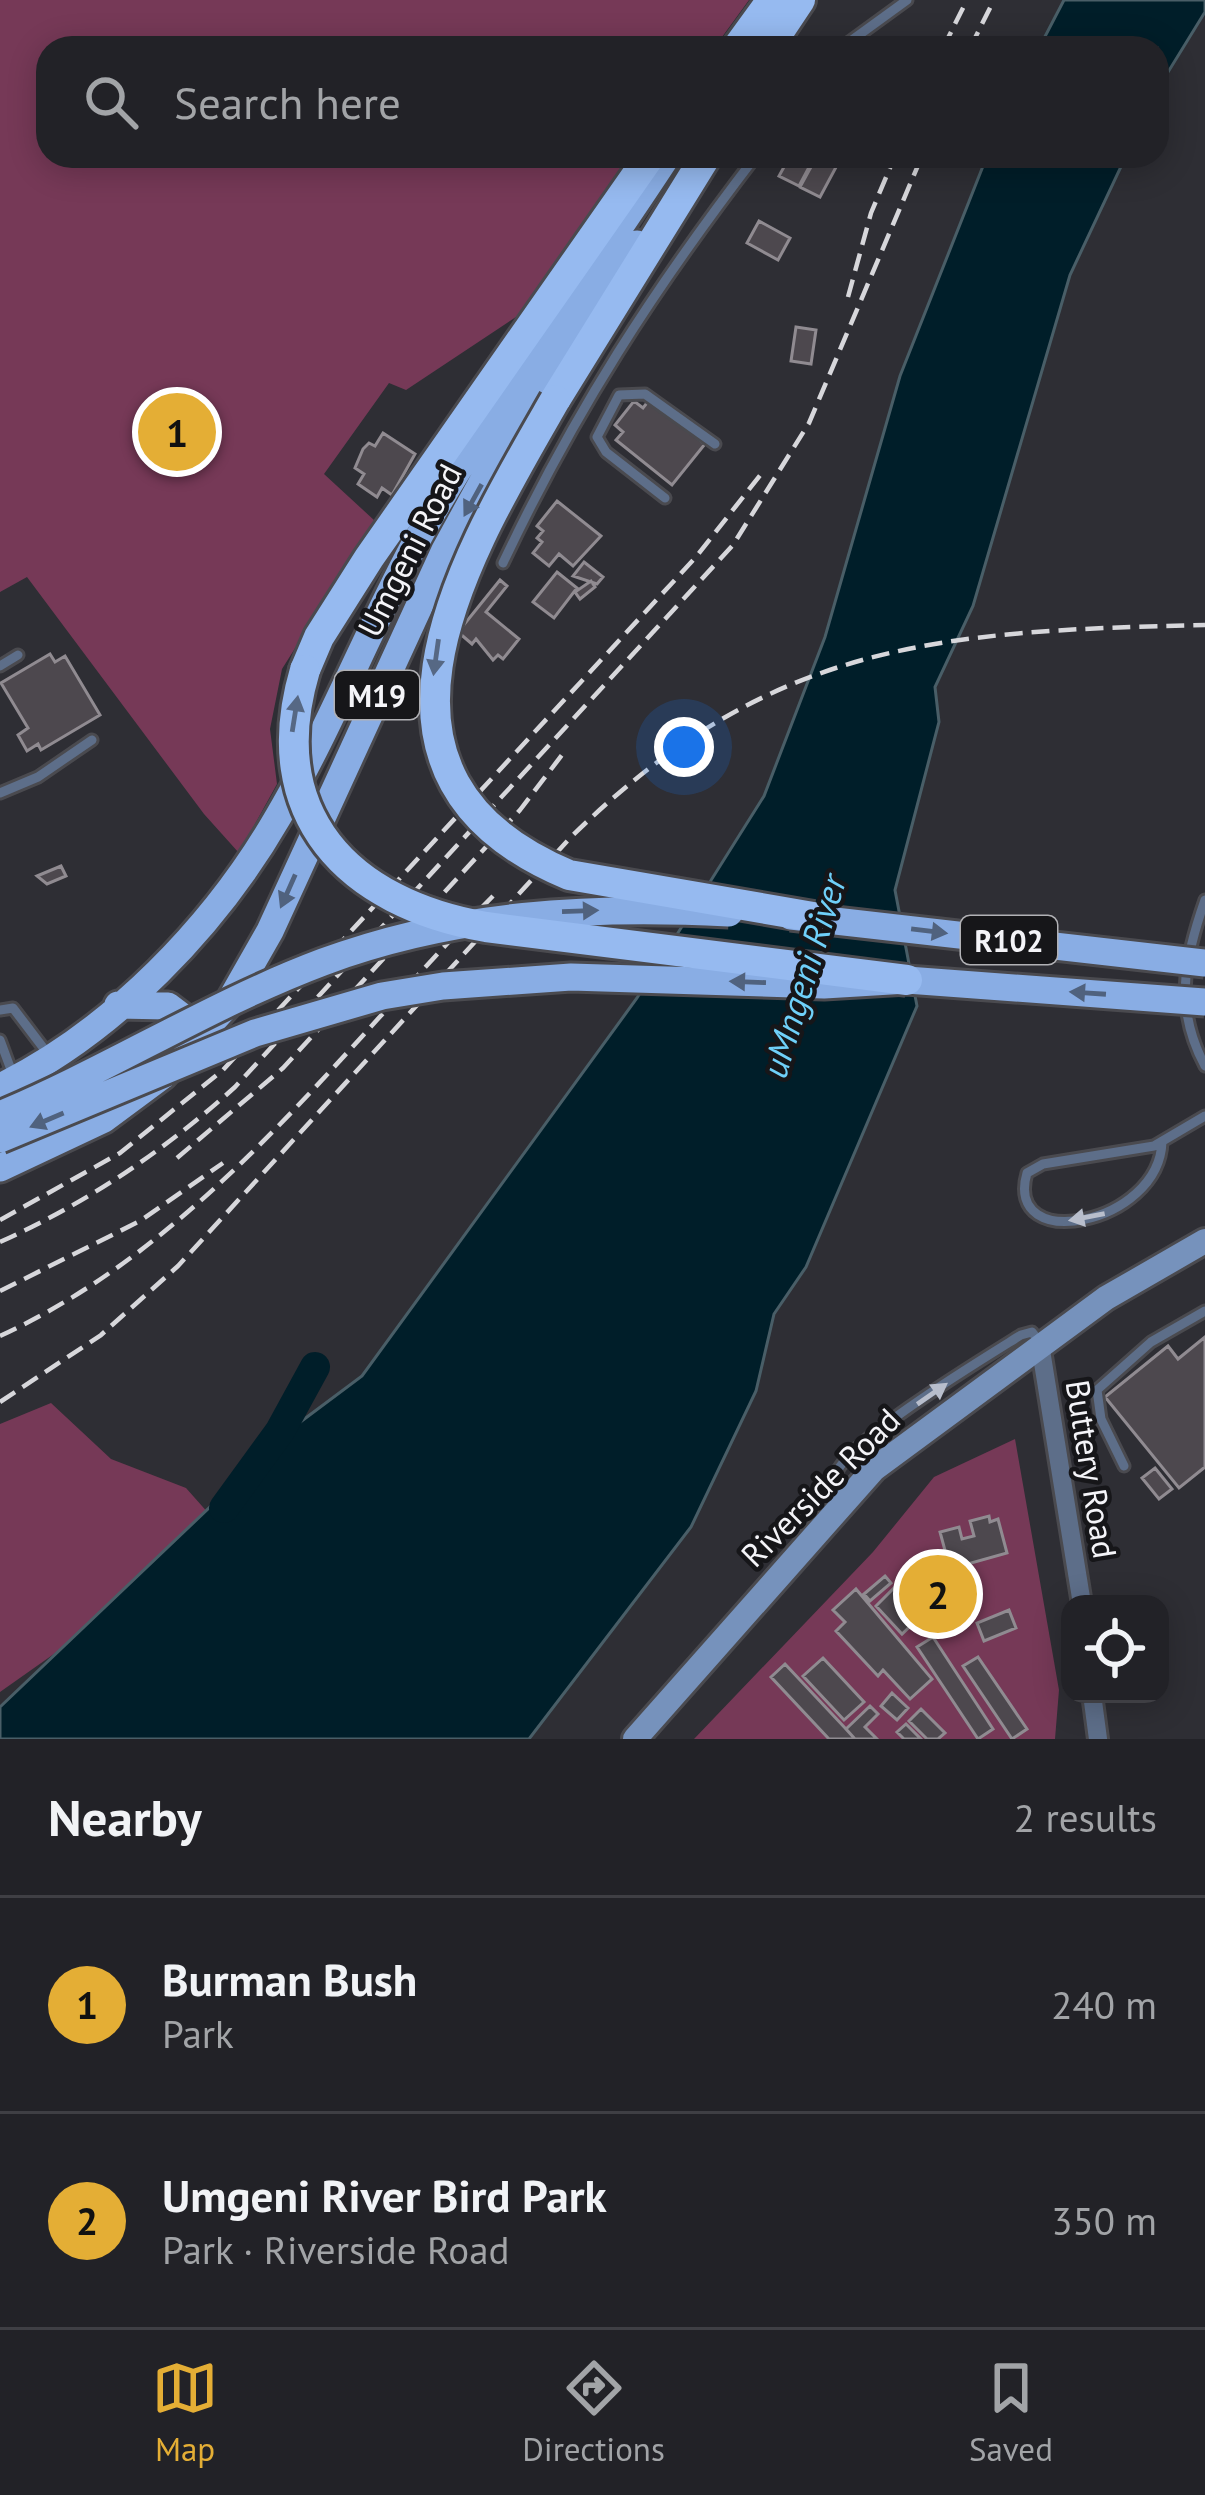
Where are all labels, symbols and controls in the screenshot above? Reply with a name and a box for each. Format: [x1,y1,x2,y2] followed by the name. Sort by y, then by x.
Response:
[36,36,1169,168] search box
[78,69,144,135] icon: search
[174,73,401,131] text: Search here
[138,387,216,477] pin: 1
[347,456,471,644] street label: Umgeni Road
[463,483,484,518] one-way arrow
[427,639,446,676] one-way arrow
[335,671,419,719] road number: M19
[286,695,305,732] one-way arrow
[654,717,714,777] your location
[750,867,857,1083] water label: uMngeni River
[277,873,297,908] one-way arrow
[562,901,600,920] one-way arrow
[961,916,1057,964] road number: R102
[911,922,949,941] one-way arrow
[728,972,766,991] one-way arrow
[1069,984,1106,1003] one-way arrow
[28,1111,64,1130] one-way arrow
[1068,1208,1105,1227] one-way arrow
[1057,1377,1127,1561] street label: Buttery Road
[916,1383,948,1406] one-way arrow
[731,1398,909,1576] street label: Riverside Road
[899,1549,977,1639] pin: 2
[1061,1595,1169,1703] map controls
[1061,1595,1169,1703] button: locate
[48,1784,202,1850] text: Nearby
[1014,1792,1157,1843] text: 2 results
[162,1950,417,2008] text: Burman Bush
[76,1979,98,2030] text: 1
[1051,1979,1157,2030] text: 240 m
[162,2008,234,2059] text: Park
[162,2166,607,2224] text: Umgeni River Bird Park
[76,2195,98,2246] text: 2
[1051,2195,1157,2246] text: 350 m
[162,2224,510,2275] text: Park · Riverside Road
[152,2355,218,2470] tab: Map
[522,2355,665,2470] tab: Directions
[969,2355,1053,2470] tab: Saved

